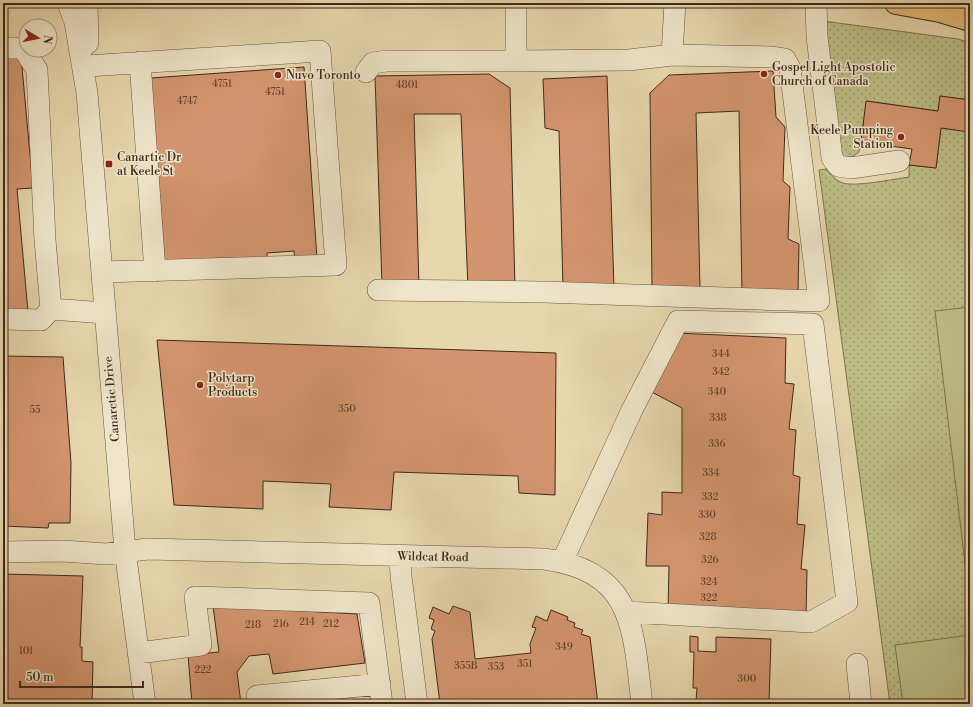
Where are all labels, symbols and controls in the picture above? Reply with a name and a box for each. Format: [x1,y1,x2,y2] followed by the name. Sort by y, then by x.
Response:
[18,18,58,58] north arrow
[39,34,55,45] text: N
[772,60,896,89] place label: Gospel Light Apostolic Church of Canada
[286,68,361,83] place label: Nuvo Toronto
[759,69,769,79] marker: Gospel Light Apostolic Church of Canada
[273,70,283,80] marker: Nuvo Toronto
[212,78,233,90] house number: 4751
[396,79,419,91] house number: 4801
[265,86,286,98] house number: 4751
[177,95,197,107] house number: 4747
[810,123,894,152] place label: Keele Pumping Station
[896,132,906,142] marker: Keele Pumping Station
[117,150,181,179] place label: Canartic Dr at Keele St
[104,159,114,169] marker: Canartic Dr at Keele St
[712,348,730,360] house number: 344
[101,356,123,442] street label: Canarctic Drive
[712,366,730,378] house number: 342
[208,371,257,400] place label: Polytarp Products
[195,380,205,390] marker: Polytarp Products
[708,386,726,398] house number: 340
[338,403,356,415] house number: 350
[29,404,41,416] house number: 55
[709,412,727,424] house number: 338
[708,438,726,450] house number: 336
[702,467,720,479] house number: 334
[702,491,719,503] house number: 332
[698,509,716,521] house number: 330
[699,531,717,543] house number: 328
[396,549,469,565] street label: Wildcat Road
[701,554,719,566] house number: 326
[700,576,718,588] house number: 324
[701,592,718,604] house number: 322
[299,616,315,628] house number: 214
[273,618,289,630] house number: 216
[323,618,339,630] house number: 212
[245,619,261,631] house number: 218
[555,641,573,653] house number: 349
[19,645,34,657] house number: 101
[517,658,533,670] house number: 351
[454,660,478,672] house number: 355B
[488,661,505,673] house number: 353
[20,663,143,689] scale bar
[194,664,212,676] house number: 222
[26,670,54,685] text: 50 m
[738,673,757,685] house number: 300

